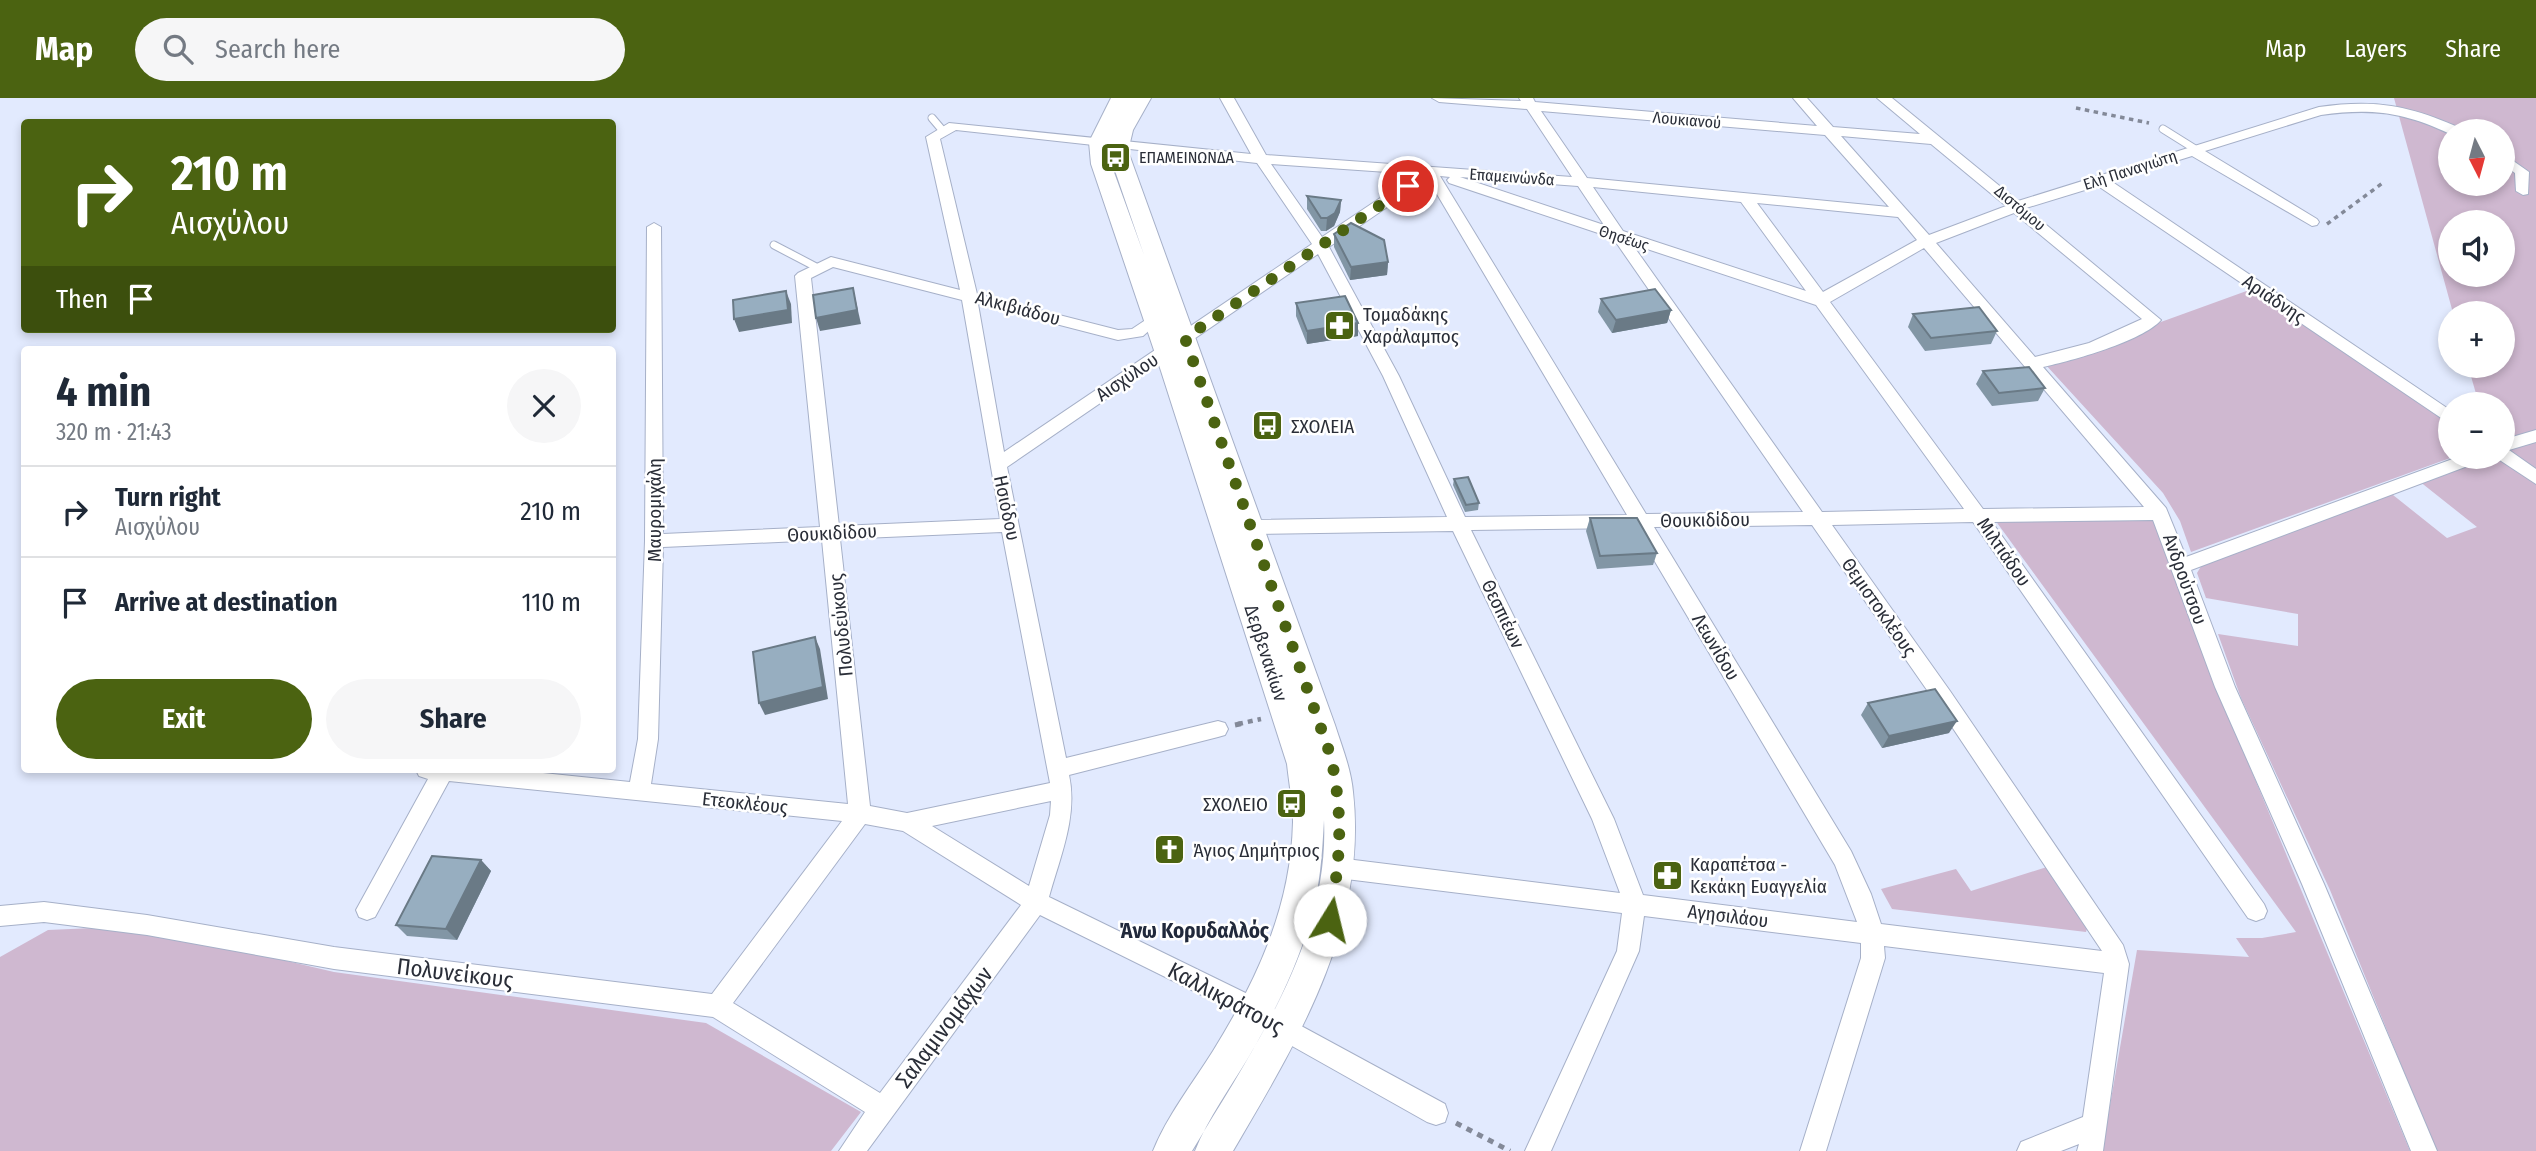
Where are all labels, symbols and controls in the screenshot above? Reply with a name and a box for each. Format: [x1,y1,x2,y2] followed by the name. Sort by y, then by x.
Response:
[135,18,625,81] search box
[35,29,93,69] text: Map
[159,30,197,68] icon: search
[215,34,340,65] text: Search here
[2265,35,2307,63] text: Map
[2345,35,2407,63] text: Layers
[2445,35,2501,63] text: Share
[1652,108,1722,132] street label: Λουκιανού
[2438,119,2515,196] north arrow
[2438,119,2515,469] map controls
[1099,140,1133,174] bus stop icon: ΕΠΑΜΕΙΝΩΝΔΑ
[171,144,288,203] text: 210 m
[2081,146,2179,194] street label: Ελή Παναγιώτη
[56,147,147,238] icon: right
[1139,148,1235,167] place label: ΕΠΑΜΕΙΝΩΝΔΑ
[1378,156,1438,216] pin
[1469,165,1555,189] street label: Επαμεινώνδα
[1389,167,1427,205] icon: arrive
[1991,181,2049,235] street label: Διστόμου
[171,204,290,242] text: Αισχύλου
[2438,210,2515,287] button: sound
[1597,221,1652,255] street label: Θησέως
[2238,270,2310,328] street label: Αριάδνης
[122,280,160,318] icon: arrive
[56,284,108,315] text: Then
[973,286,1063,330] street label: Αλκιβιάδου
[2438,301,2515,378] button: +
[1363,303,1459,348] place label: Τομαδάκης Χαράλαμπος
[1323,308,1357,342] pharmacy icon: Τομαδάκης Χαράλαμπος
[1091,348,1163,406] street label: Αισχύλου
[56,367,151,417] text: 4 min
[507,369,581,443] button: close
[2438,392,2515,469] button: −
[1251,409,1285,443] bus stop icon: ΣΧΟΛΕΙΑ
[1291,415,1354,438] place label: ΣΧΟΛΕΙΑ
[56,418,172,446] text: 320 m · 21:43
[643,458,666,562] street label: Μαυρομιχάλη
[989,473,1025,543] street label: Ησιόδου
[115,482,221,513] text: Turn right
[56,493,94,531] icon: right
[520,496,581,527] text: 210 m
[1660,508,1750,532] street label: Θουκιδίδου
[115,513,200,541] text: Αισχύλου
[1972,513,2036,591] street label: Μιλτιάδου
[787,519,877,547] street label: Θουκιδίδου
[2158,530,2212,628] street label: Ανδρούτσου
[1837,553,1921,661] street label: Θεμιστοκλέους
[824,572,858,678] street label: Πολυδεύκους
[1477,576,1530,653] street label: Θεσπιέων
[56,584,94,622] icon: arrive
[115,587,338,618] text: Arrive at destination
[521,587,581,618] text: 110 m
[1240,602,1293,705] street label: Δερβενακίων
[1687,610,1745,684] street label: Λεωνίδου
[56,679,312,759] button: Exit
[326,679,581,759] button: Share
[701,787,789,819] street label: Ετεοκλέους
[1274,787,1308,821] bus stop icon: ΣΧΟΛΕΙΟ
[1203,793,1268,816] place label: ΣΧΟΛΕΙΟ
[1153,833,1187,867] church icon: Άγιος Δημήτριος
[1193,839,1320,862] place label: Άγιος Δημήτριος
[1690,853,1827,898] place label: Καραπέτσα - Κεκάκη Ευαγγελία
[1650,858,1684,892] pharmacy icon: Καραπέτσα - Κεκάκη Ευαγγελία
[1293,883,1367,957] position arrow
[1686,900,1770,932] street label: Αγησιλάου
[1119,918,1270,944] district label: Άνω Κορυδαλλός
[395,952,515,994] street label: Πολυνείκους
[1163,956,1289,1040] street label: Καλλικράτους
[889,961,999,1093] street label: Σαλαμινομάχων

